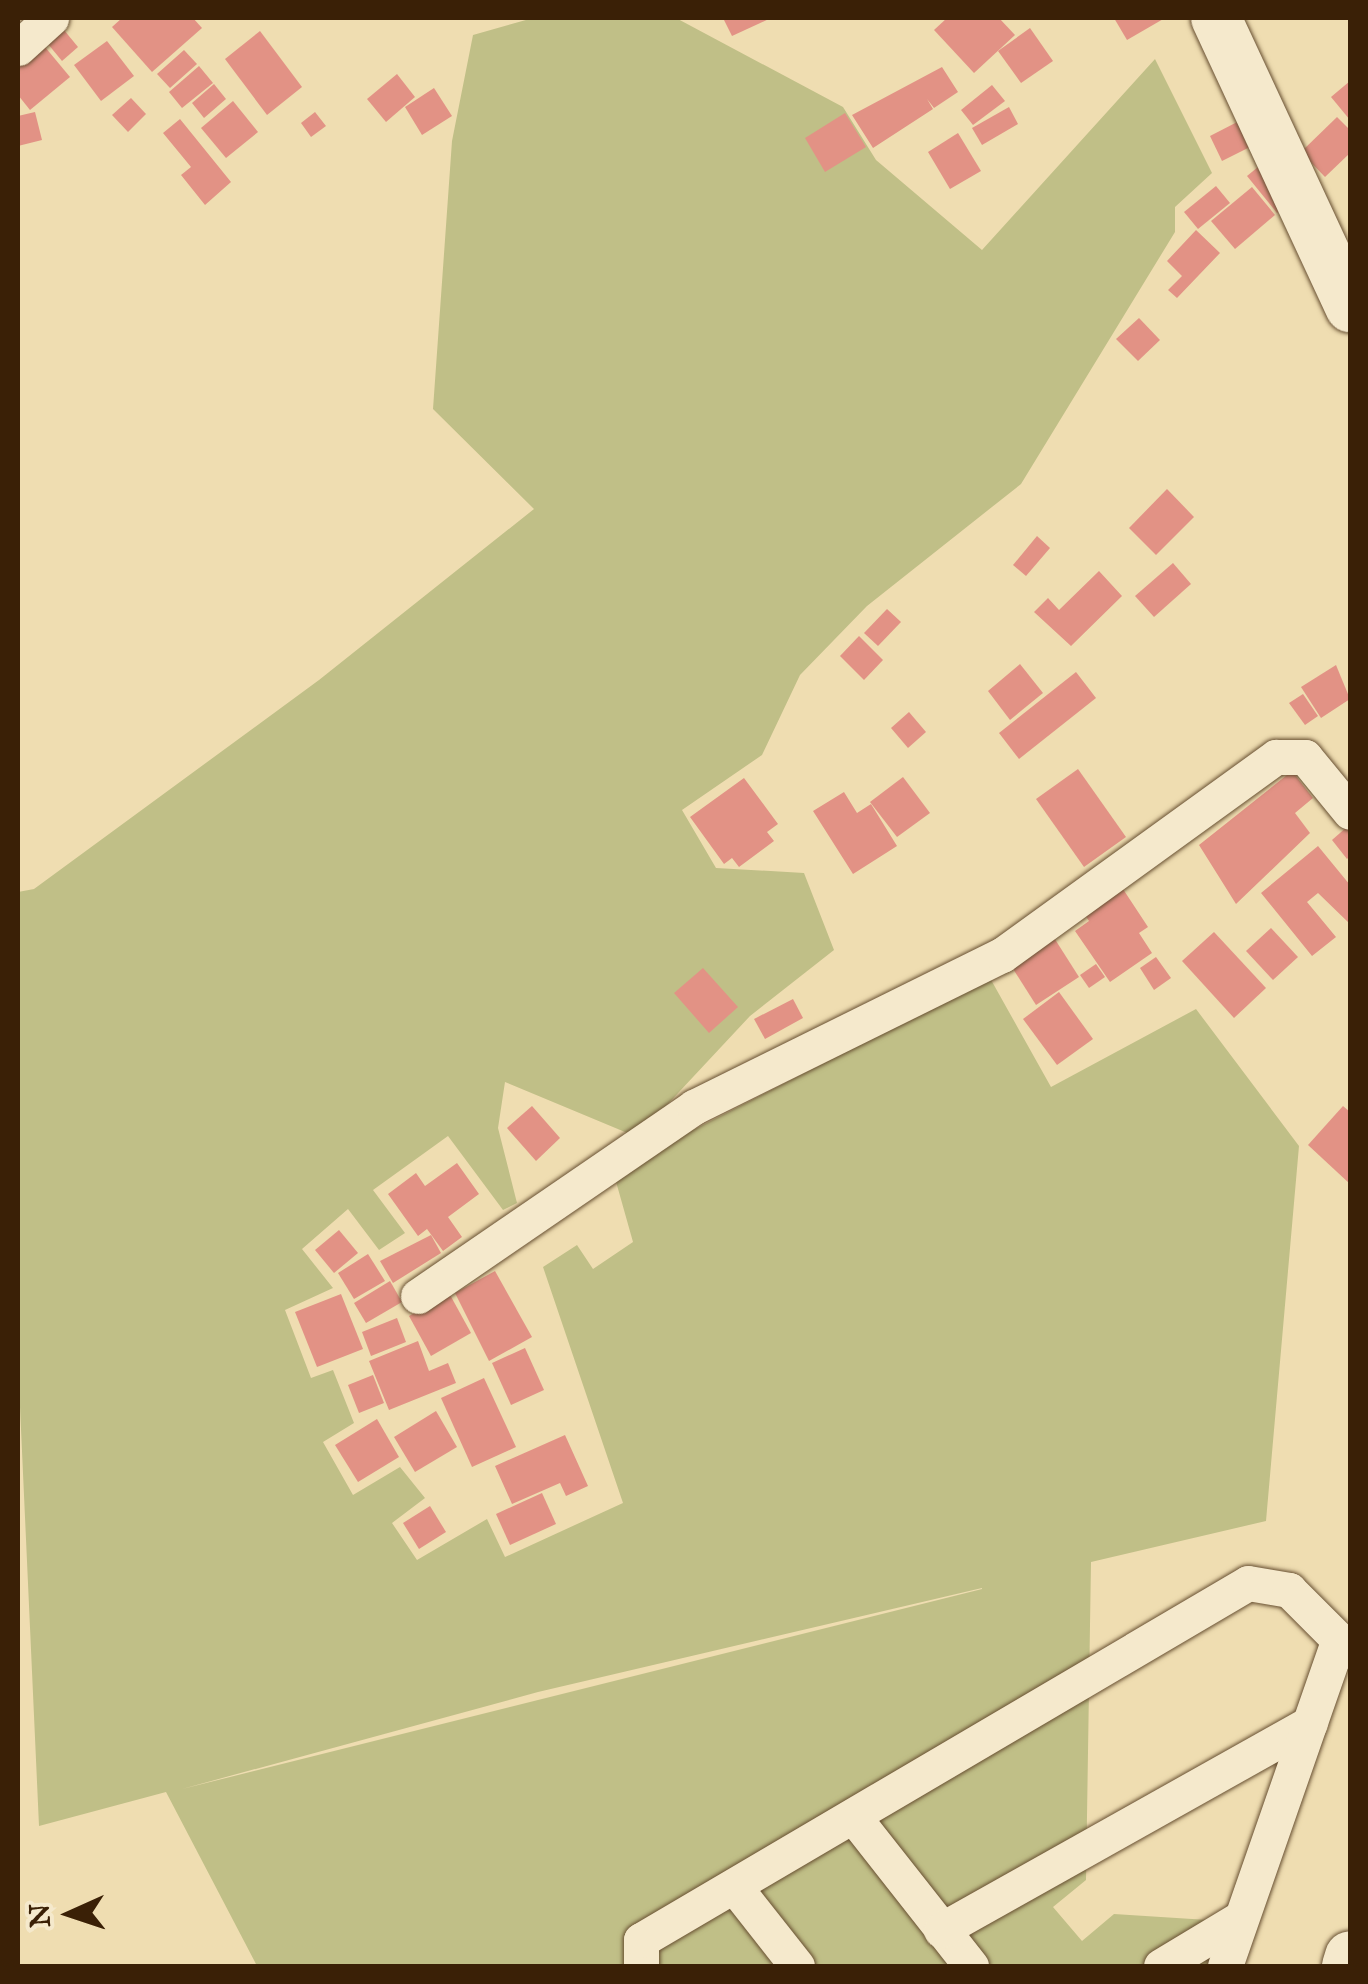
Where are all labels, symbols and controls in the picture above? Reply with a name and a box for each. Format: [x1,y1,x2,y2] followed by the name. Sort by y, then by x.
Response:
[20,1864,120,1964] north arrow
[21,1903,58,1928] text: N

